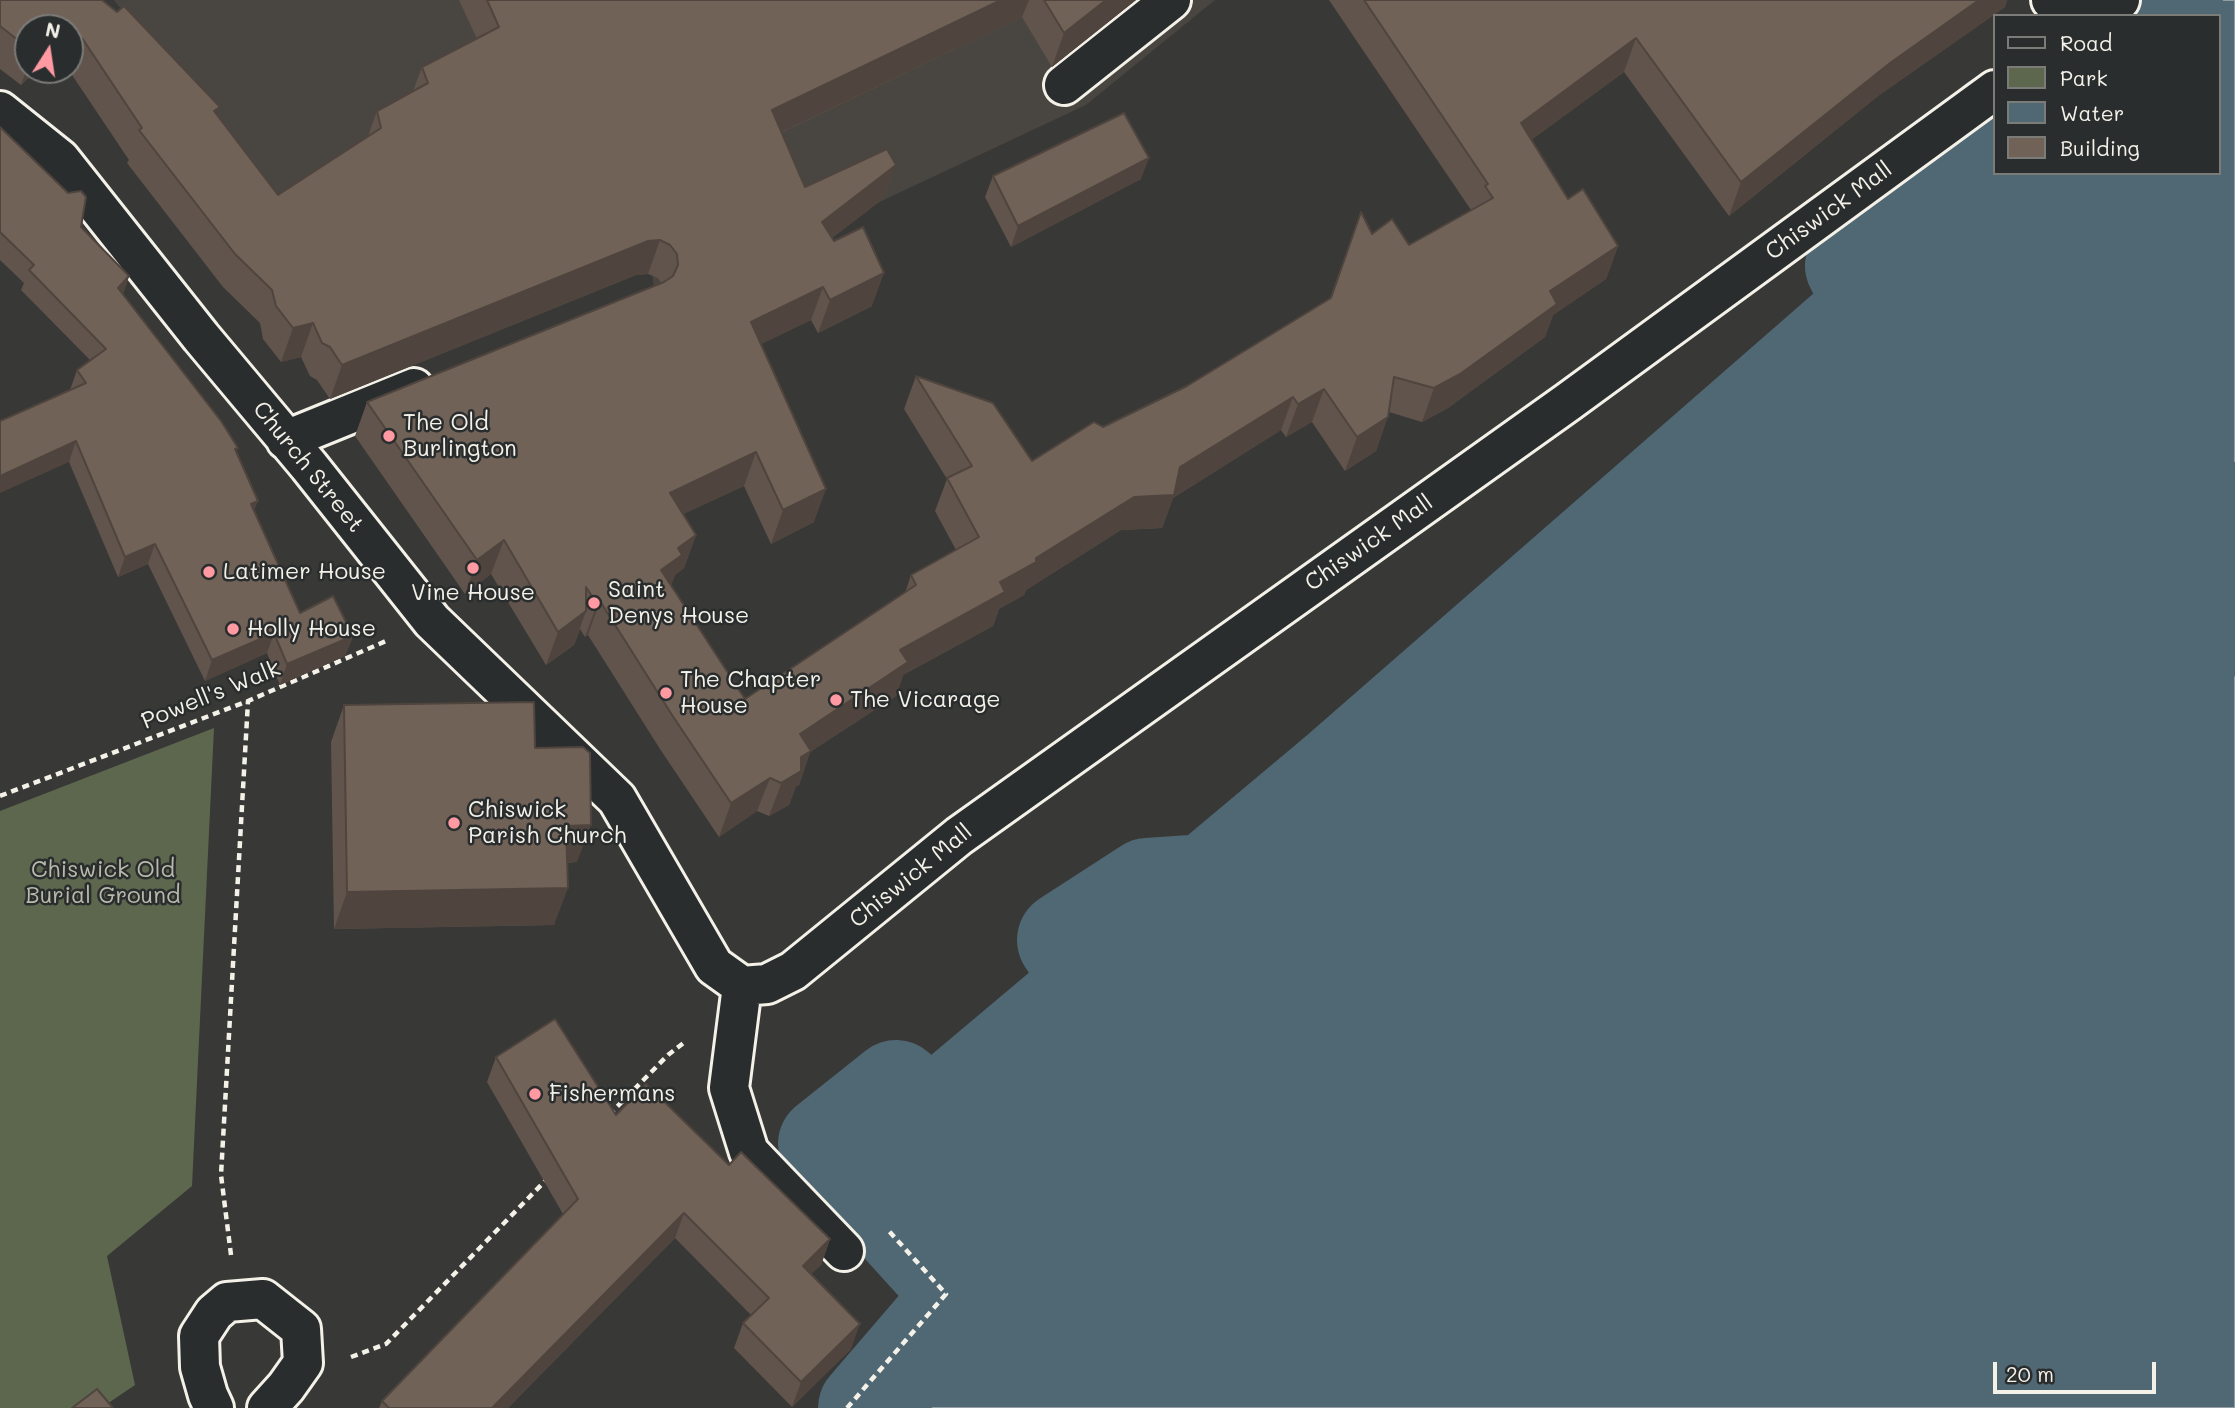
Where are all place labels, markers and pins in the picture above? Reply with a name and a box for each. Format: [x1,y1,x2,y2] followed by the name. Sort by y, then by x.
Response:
[403,409,517,463] place label: The Old Burlington
[381,428,397,444] marker: The Old Burlington
[223,558,386,586] place label: Latimer House
[465,560,481,576] marker: Vine House
[201,564,217,580] marker: Latimer House
[608,576,749,630] place label: Saint Denys House
[411,579,535,607] place label: Vine House
[586,595,602,611] marker: Saint Denys House
[247,615,376,643] place label: Holly House
[225,621,241,637] marker: Holly House
[680,666,821,720] place label: The Chapter House
[658,685,674,701] marker: The Chapter House
[850,686,1001,714] place label: The Vicarage
[828,692,844,708] marker: The Vicarage
[468,796,626,850] place label: Chiswick Parish Church
[446,815,462,831] marker: Chiswick Parish Church
[549,1080,675,1108] place label: Fishermans
[527,1086,543,1102] marker: Fishermans

